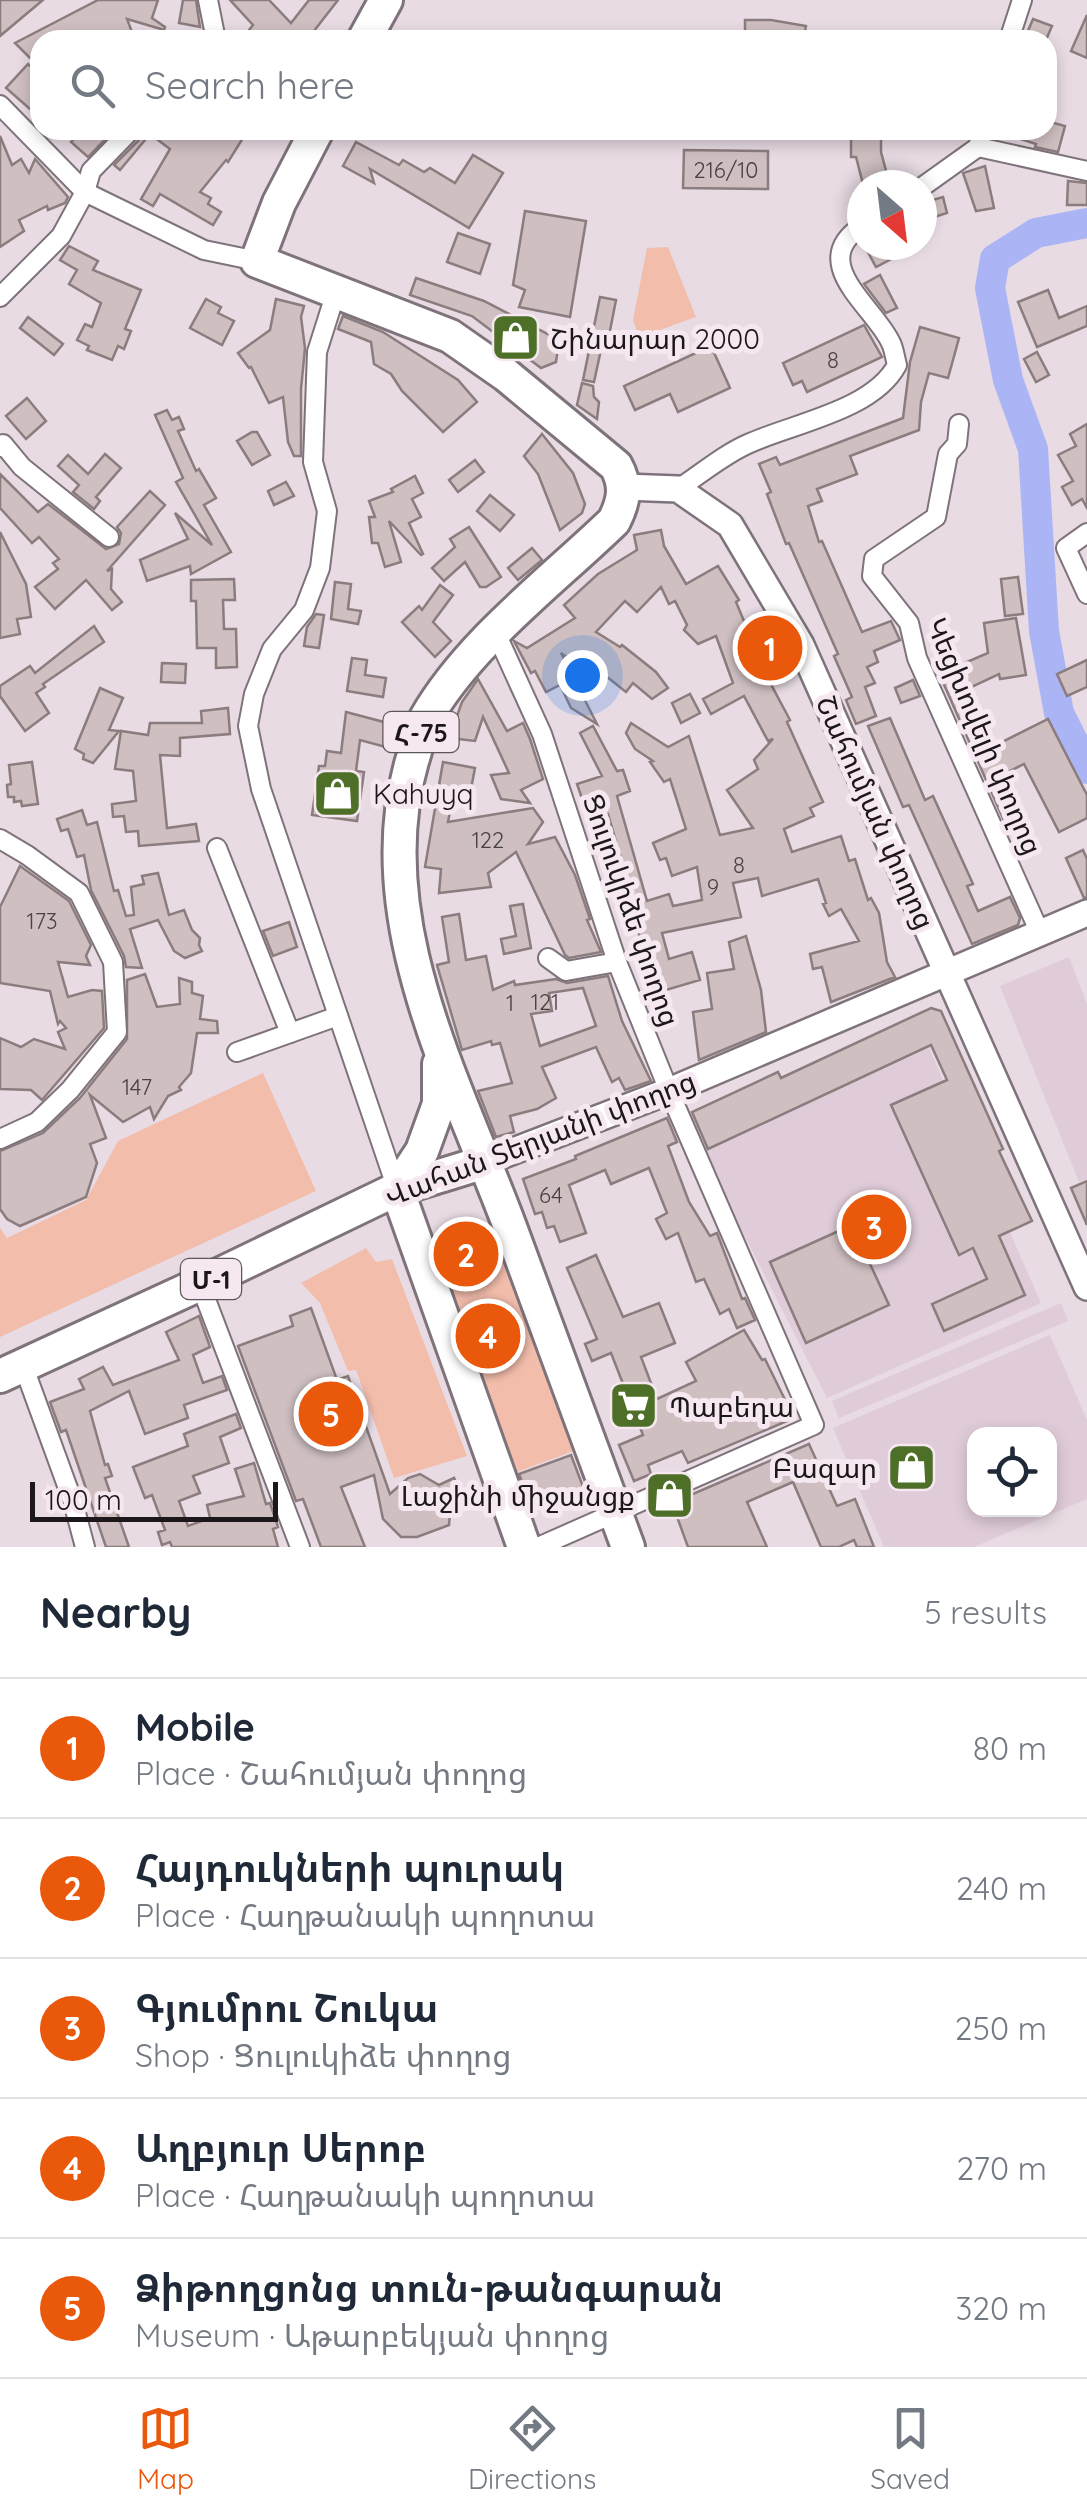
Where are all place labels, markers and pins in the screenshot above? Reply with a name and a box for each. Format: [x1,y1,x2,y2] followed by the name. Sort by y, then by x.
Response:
[489,312,541,364] shop icon: Շինարար 2000
[550,321,760,356] place label: Շինարար 2000
[738,610,802,686] pin: 1
[312,767,364,819] shop icon: Kahuyq
[373,776,473,811] place label: Kahuyq
[842,1190,906,1264] pin: 3
[434,1216,498,1292] pin: 2
[456,1298,520,1374] pin: 4
[298,1376,364,1452] pin: 5
[608,1380,660,1432] supermarket icon: Պաբեդա
[669,1389,794,1424] place label: Պաբեդա
[886,1441,938,1493] shop icon: Բազար
[772,1450,877,1485] place label: Բազար
[644,1469,696,1521] shop icon: Լաջինի միջանցք
[401,1478,635,1513] place label: Լաջինի միջանցք

